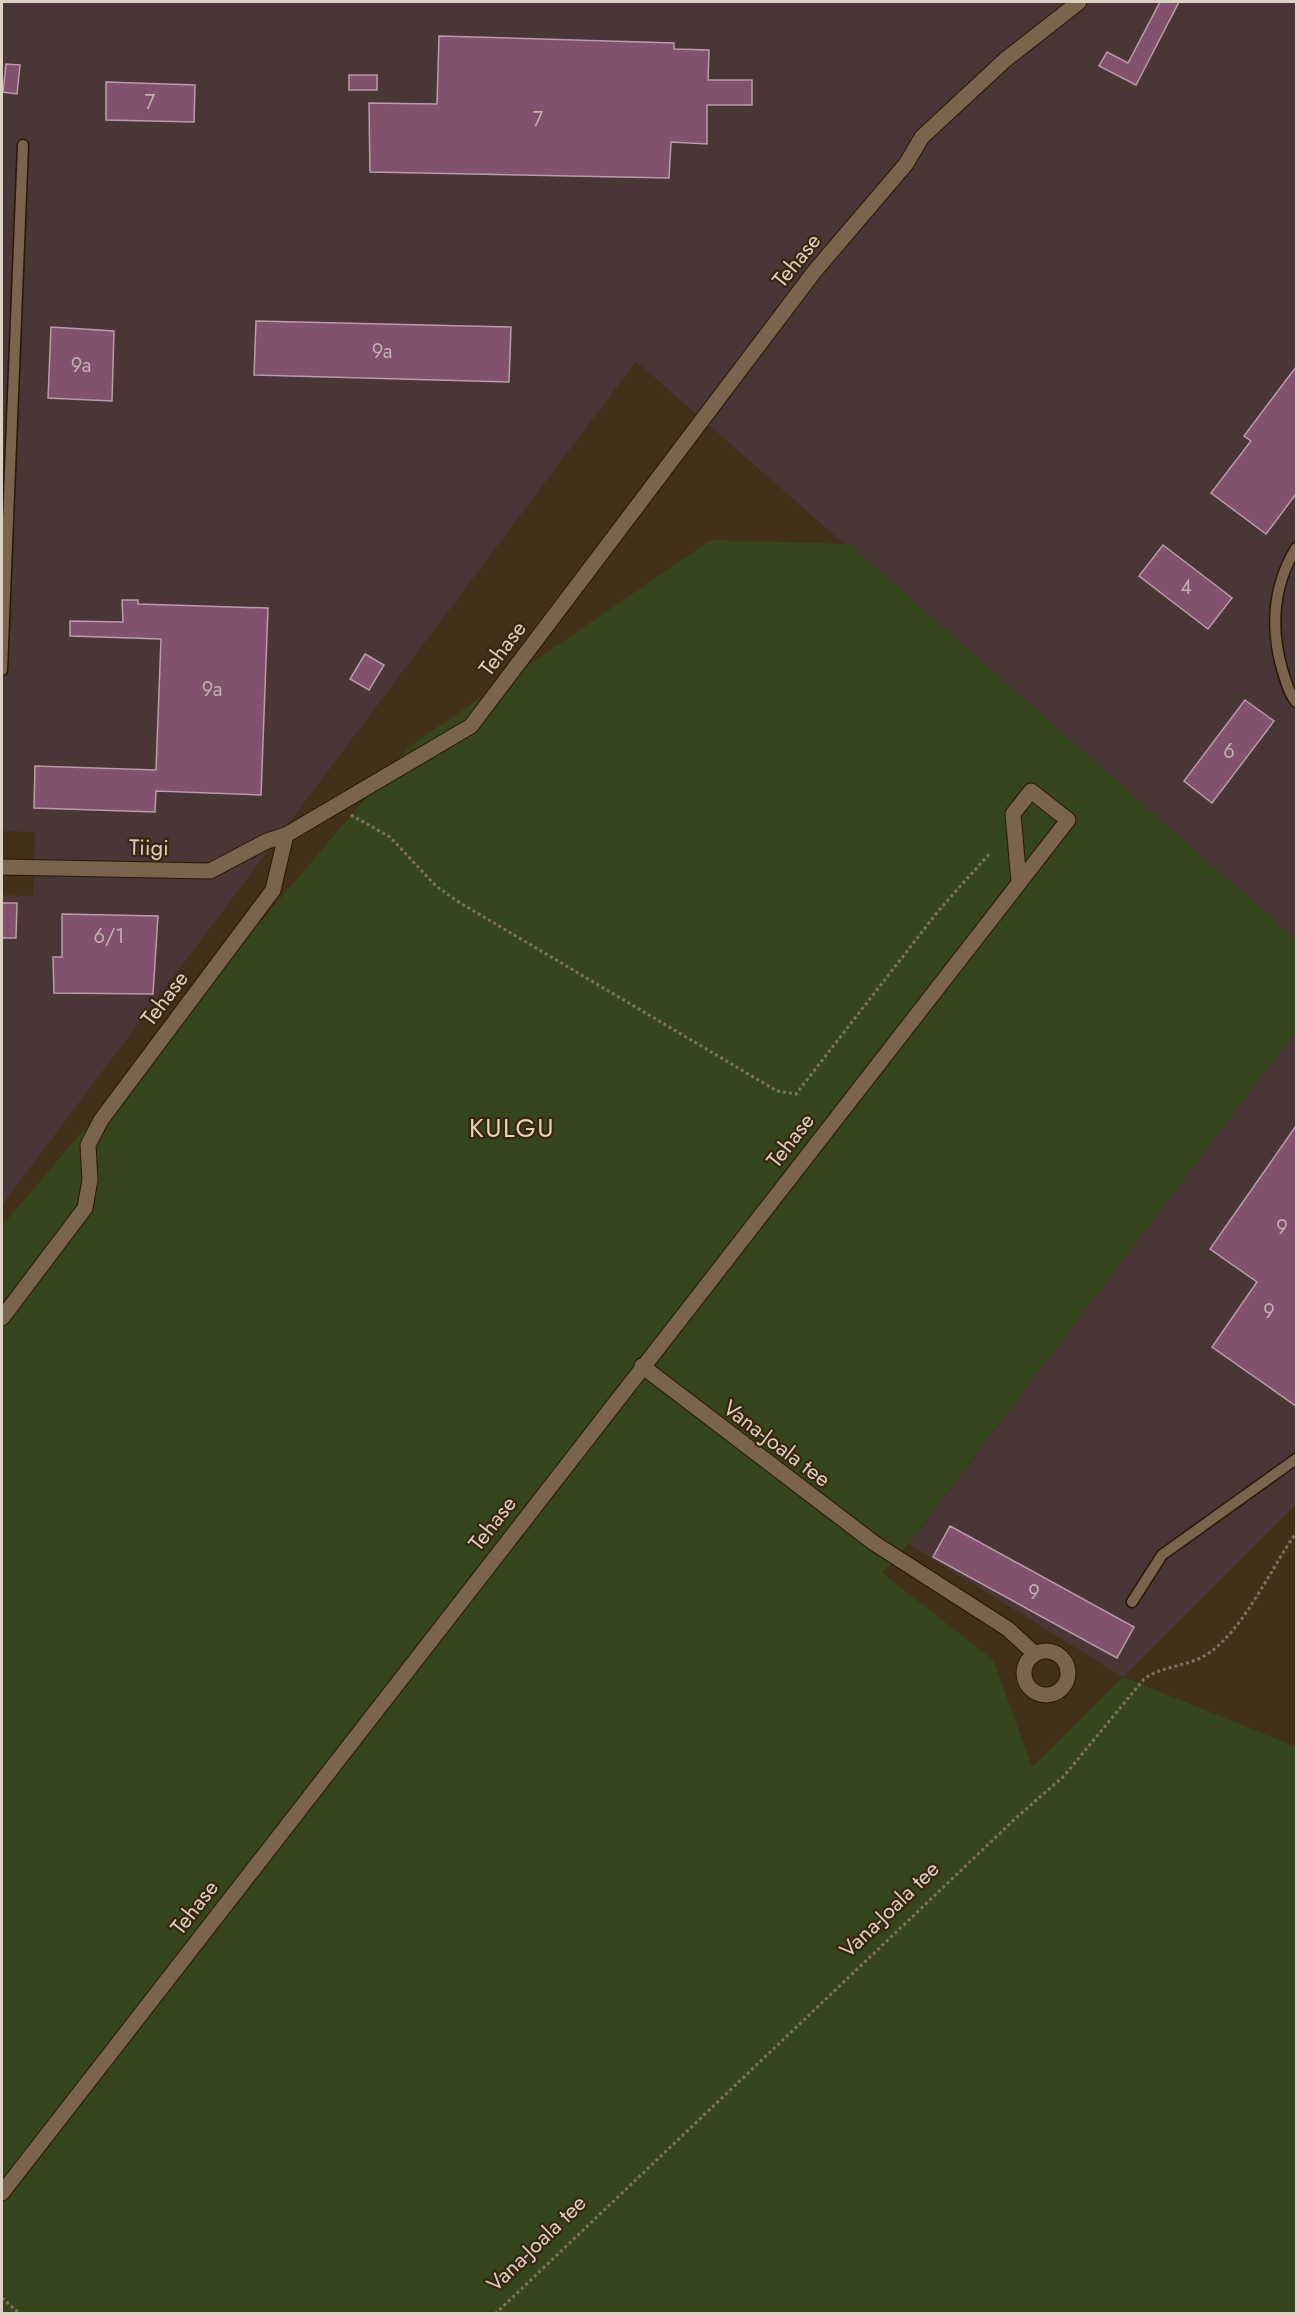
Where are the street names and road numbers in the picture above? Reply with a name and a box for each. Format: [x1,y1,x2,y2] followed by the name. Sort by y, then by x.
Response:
[764,226,828,294] street label: Tehase
[471,614,533,682] street label: Tehase
[129,831,169,863] street label: Tiigi
[133,964,195,1032] street label: Tehase
[758,1106,822,1174] street label: Tehase
[716,1392,838,1494] street label: Vana-Joala tee
[460,1489,524,1557] street label: Tehase
[832,1853,946,1965] street label: Vana-Joala tee
[162,1873,226,1941] street label: Tehase
[479,2187,593,2299] street label: Vana-Joala tee

